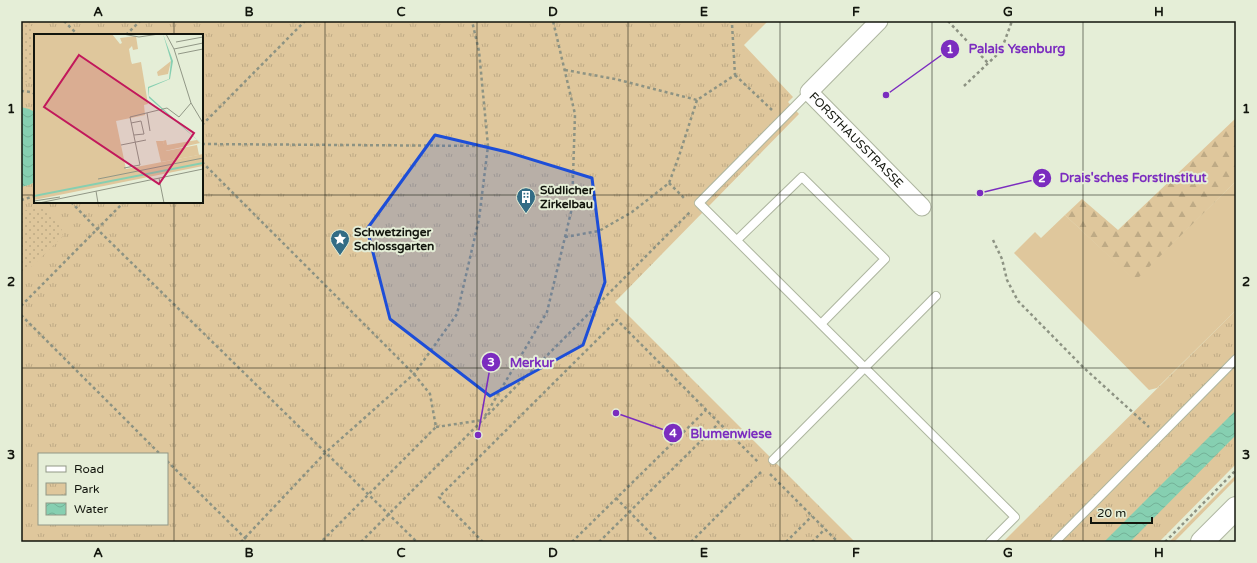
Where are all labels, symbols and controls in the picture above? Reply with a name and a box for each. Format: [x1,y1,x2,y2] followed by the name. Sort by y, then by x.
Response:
[93,4,103,20] text: A
[244,4,254,20] text: B
[396,4,406,20] text: C
[548,4,558,20] text: D
[700,4,708,20] text: E
[852,4,860,20] text: F
[1003,4,1013,20] text: G
[1154,4,1164,20] text: H
[34,34,203,203] inset map
[940,36,1073,61] callout: Palais Ysenburg
[969,41,1065,57] text: Palais Ysenburg
[946,42,954,56] text: 1
[806,89,906,191] street label: FORSTHAUSSTRASSE
[7,101,15,117] text: 1
[1242,101,1250,117] text: 1
[1032,165,1215,190] callout: Drais'sches Forstinstitut
[1059,170,1207,186] text: Drais'sches Forstinstitut
[1038,171,1046,185] text: 2
[540,183,594,211] place label: Südlicher Zirkelbau
[515,186,537,214] building icon: Südlicher Zirkelbau
[354,225,434,254] place label: Schwetzinger Schlossgarten
[329,228,351,256] place icon: Schwetzinger Schlossgarten
[7,274,15,290] text: 2
[1242,274,1250,290] text: 2
[481,350,562,375] callout: Merkur
[487,355,495,369] text: 3
[510,355,555,371] text: Merkur
[663,421,780,446] callout: Blumenwiese
[669,426,677,440] text: 4
[690,426,772,442] text: Blumenwiese
[7,447,15,463] text: 3
[1242,447,1250,463] text: 3
[38,453,168,525] legend
[74,462,104,476] text: Road
[74,482,100,496] text: Park
[1091,499,1152,525] scale bar
[74,502,109,516] text: Water
[1097,506,1126,520] text: 20 m
[93,545,103,561] text: A
[244,545,254,561] text: B
[396,545,406,561] text: C
[548,545,558,561] text: D
[700,545,708,561] text: E
[852,545,860,561] text: F
[1003,545,1013,561] text: G
[1154,545,1164,561] text: H

